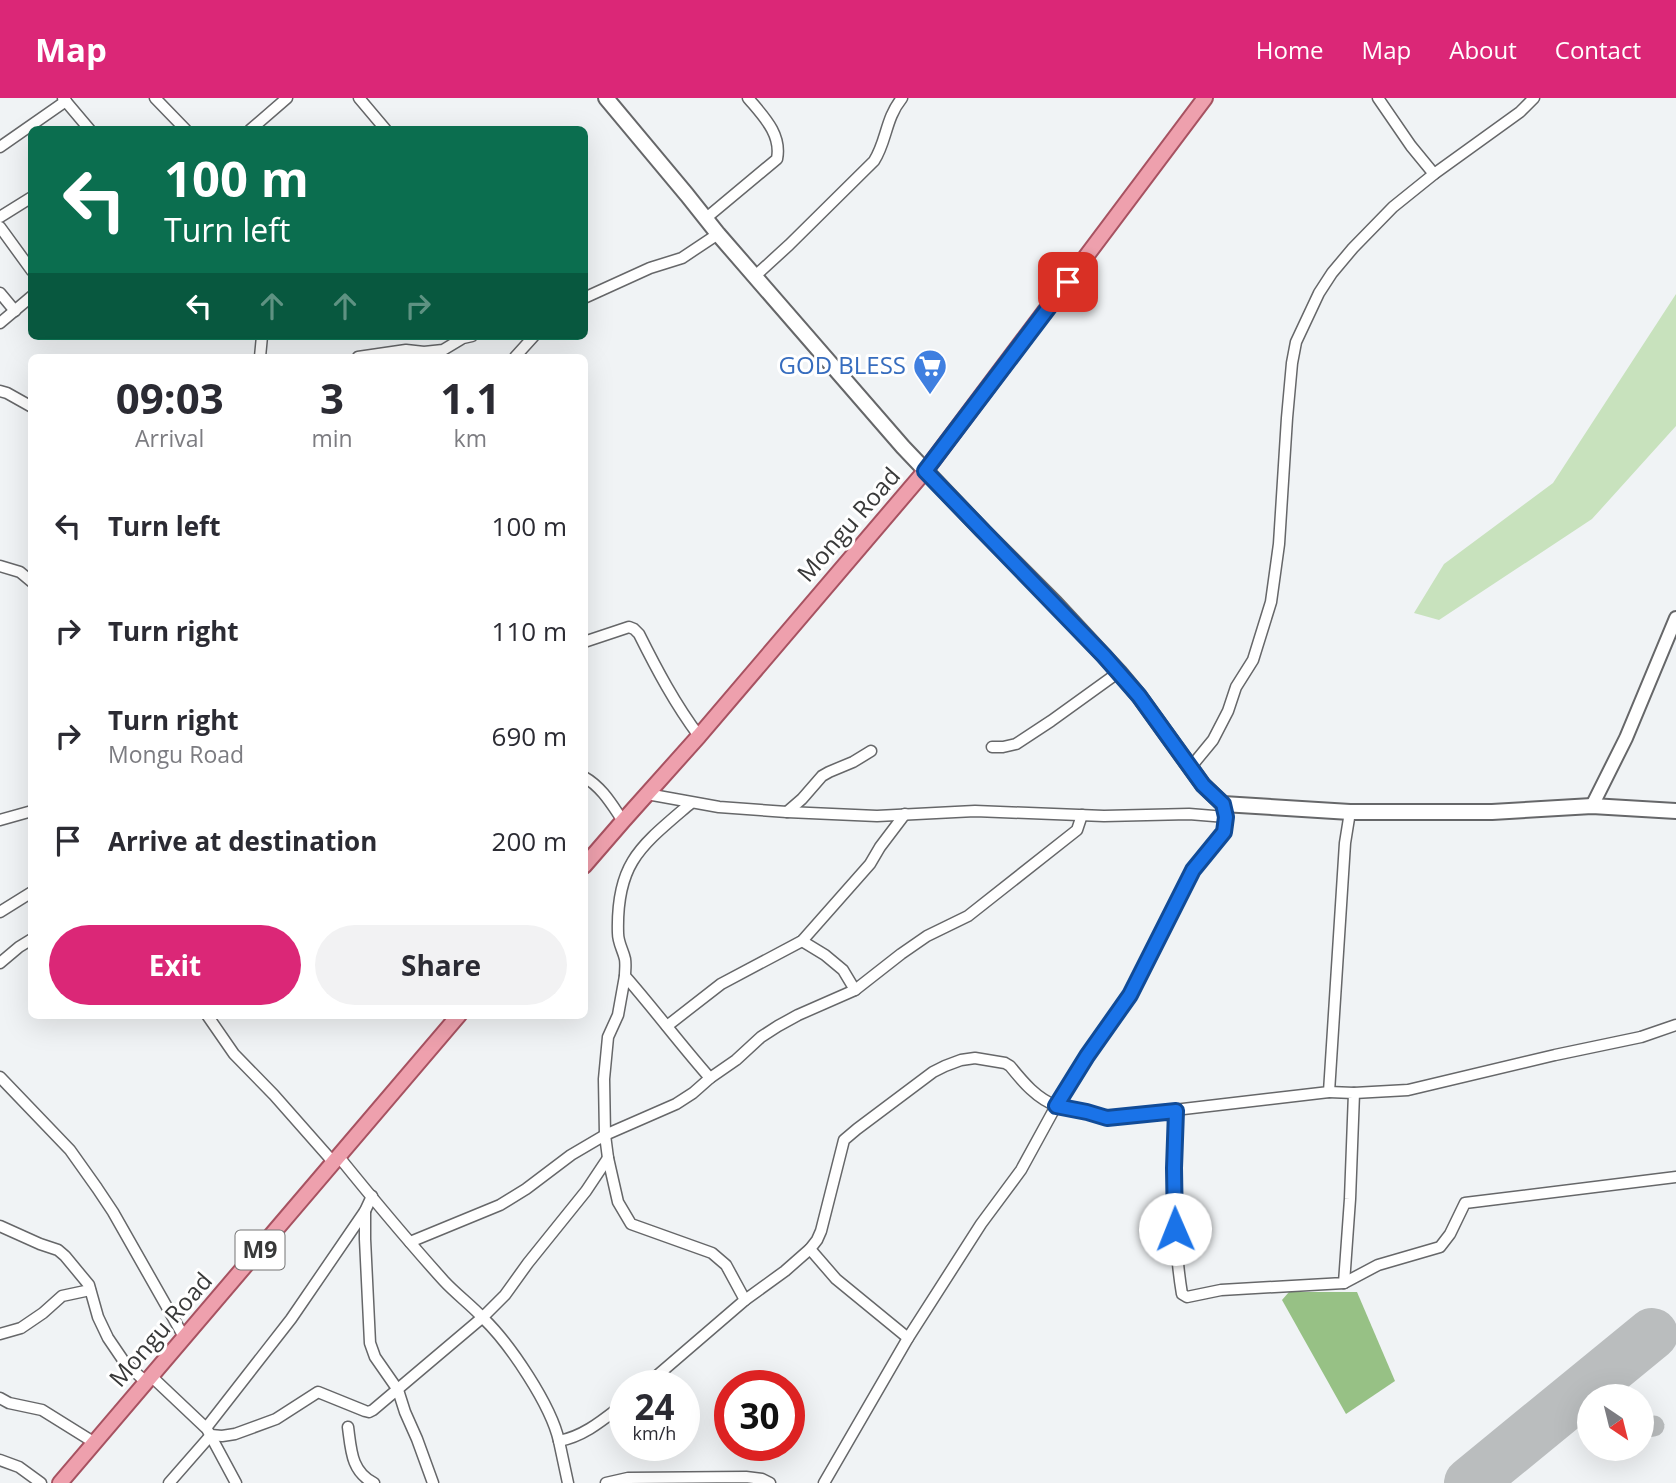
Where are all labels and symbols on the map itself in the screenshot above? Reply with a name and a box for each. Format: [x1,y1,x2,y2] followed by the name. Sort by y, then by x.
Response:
[1038,252,1098,312] pin
[911,347,949,396] supermarket icon: GOD BLESS
[779,348,906,381] place label: GOD BLESS
[789,460,907,588] street label: Mongu Road
[1138,1192,1212,1266] position arrow
[236,1231,284,1270] road number: M9
[101,1265,219,1393] street label: Mongu Road
[714,1370,805,1461] speed limit sign: 30
[1577,1384,1654,1461] north arrow

